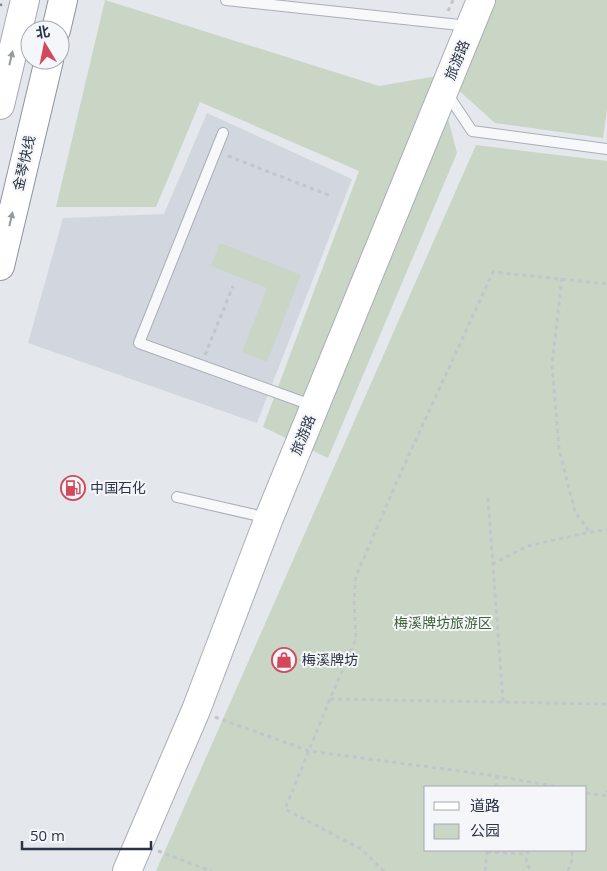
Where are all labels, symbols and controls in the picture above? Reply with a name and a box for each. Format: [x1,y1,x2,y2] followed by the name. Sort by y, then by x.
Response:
[20,20,70,70] north arrow
[34,21,51,42] text: 北
[440,37,473,83] street label: 旅游路
[7,50,15,65] one-way arrow
[8,133,39,192] street label: 金琴快线
[7,211,15,226] one-way arrow
[286,412,319,458] street label: 旅游路
[60,475,86,501] fuel station icon: 中国石化
[90,478,146,497] place label: 中国石化
[394,613,492,632] park label: 梅溪牌坊旅游区
[271,647,297,673] shop icon: 梅溪牌坊
[302,650,358,669] place label: 梅溪牌坊
[424,786,587,851] legend
[470,795,500,815] text: 道路
[22,818,151,850] scale bar
[470,820,500,840] text: 公园
[30,825,65,845] text: 50 m

